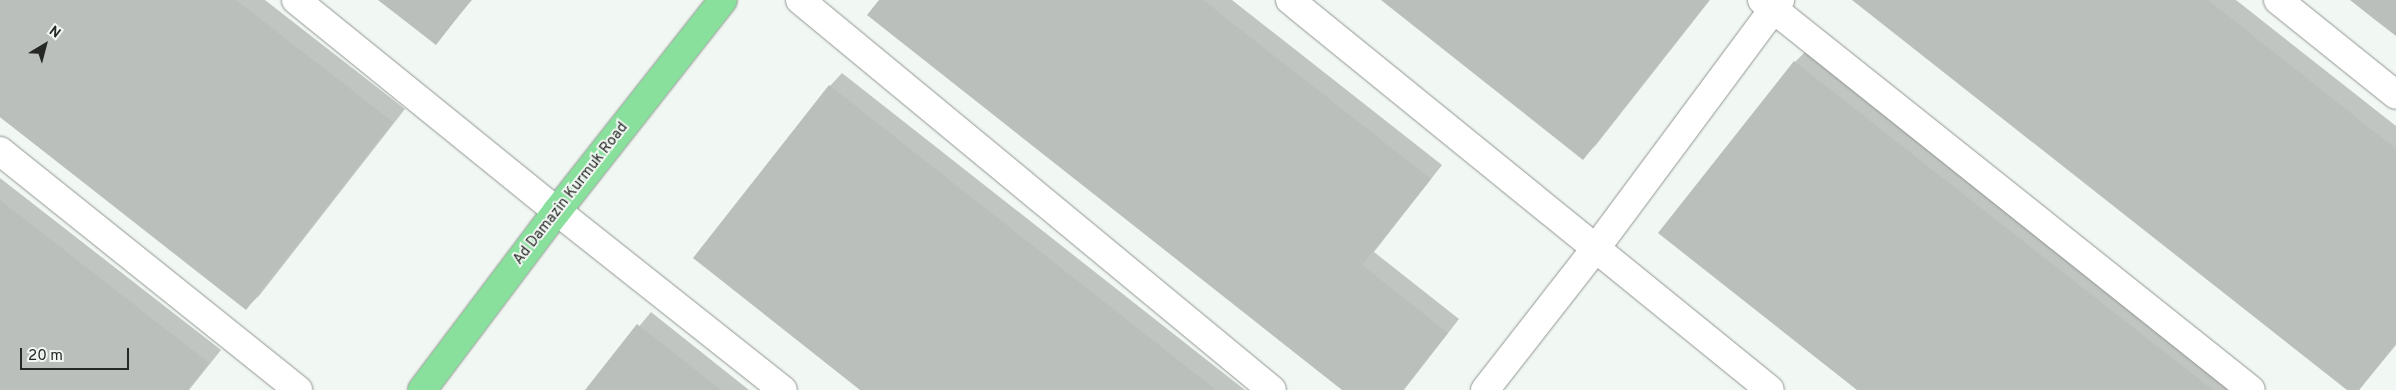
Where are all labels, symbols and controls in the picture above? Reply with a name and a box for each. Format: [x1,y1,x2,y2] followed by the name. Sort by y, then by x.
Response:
[20,20,70,70] north arrow
[45,23,63,42] text: N
[510,119,632,269] street label: Ad Damazin Kurmuk Road
[22,338,131,370] scale bar
[28,347,63,366] text: 20 m

